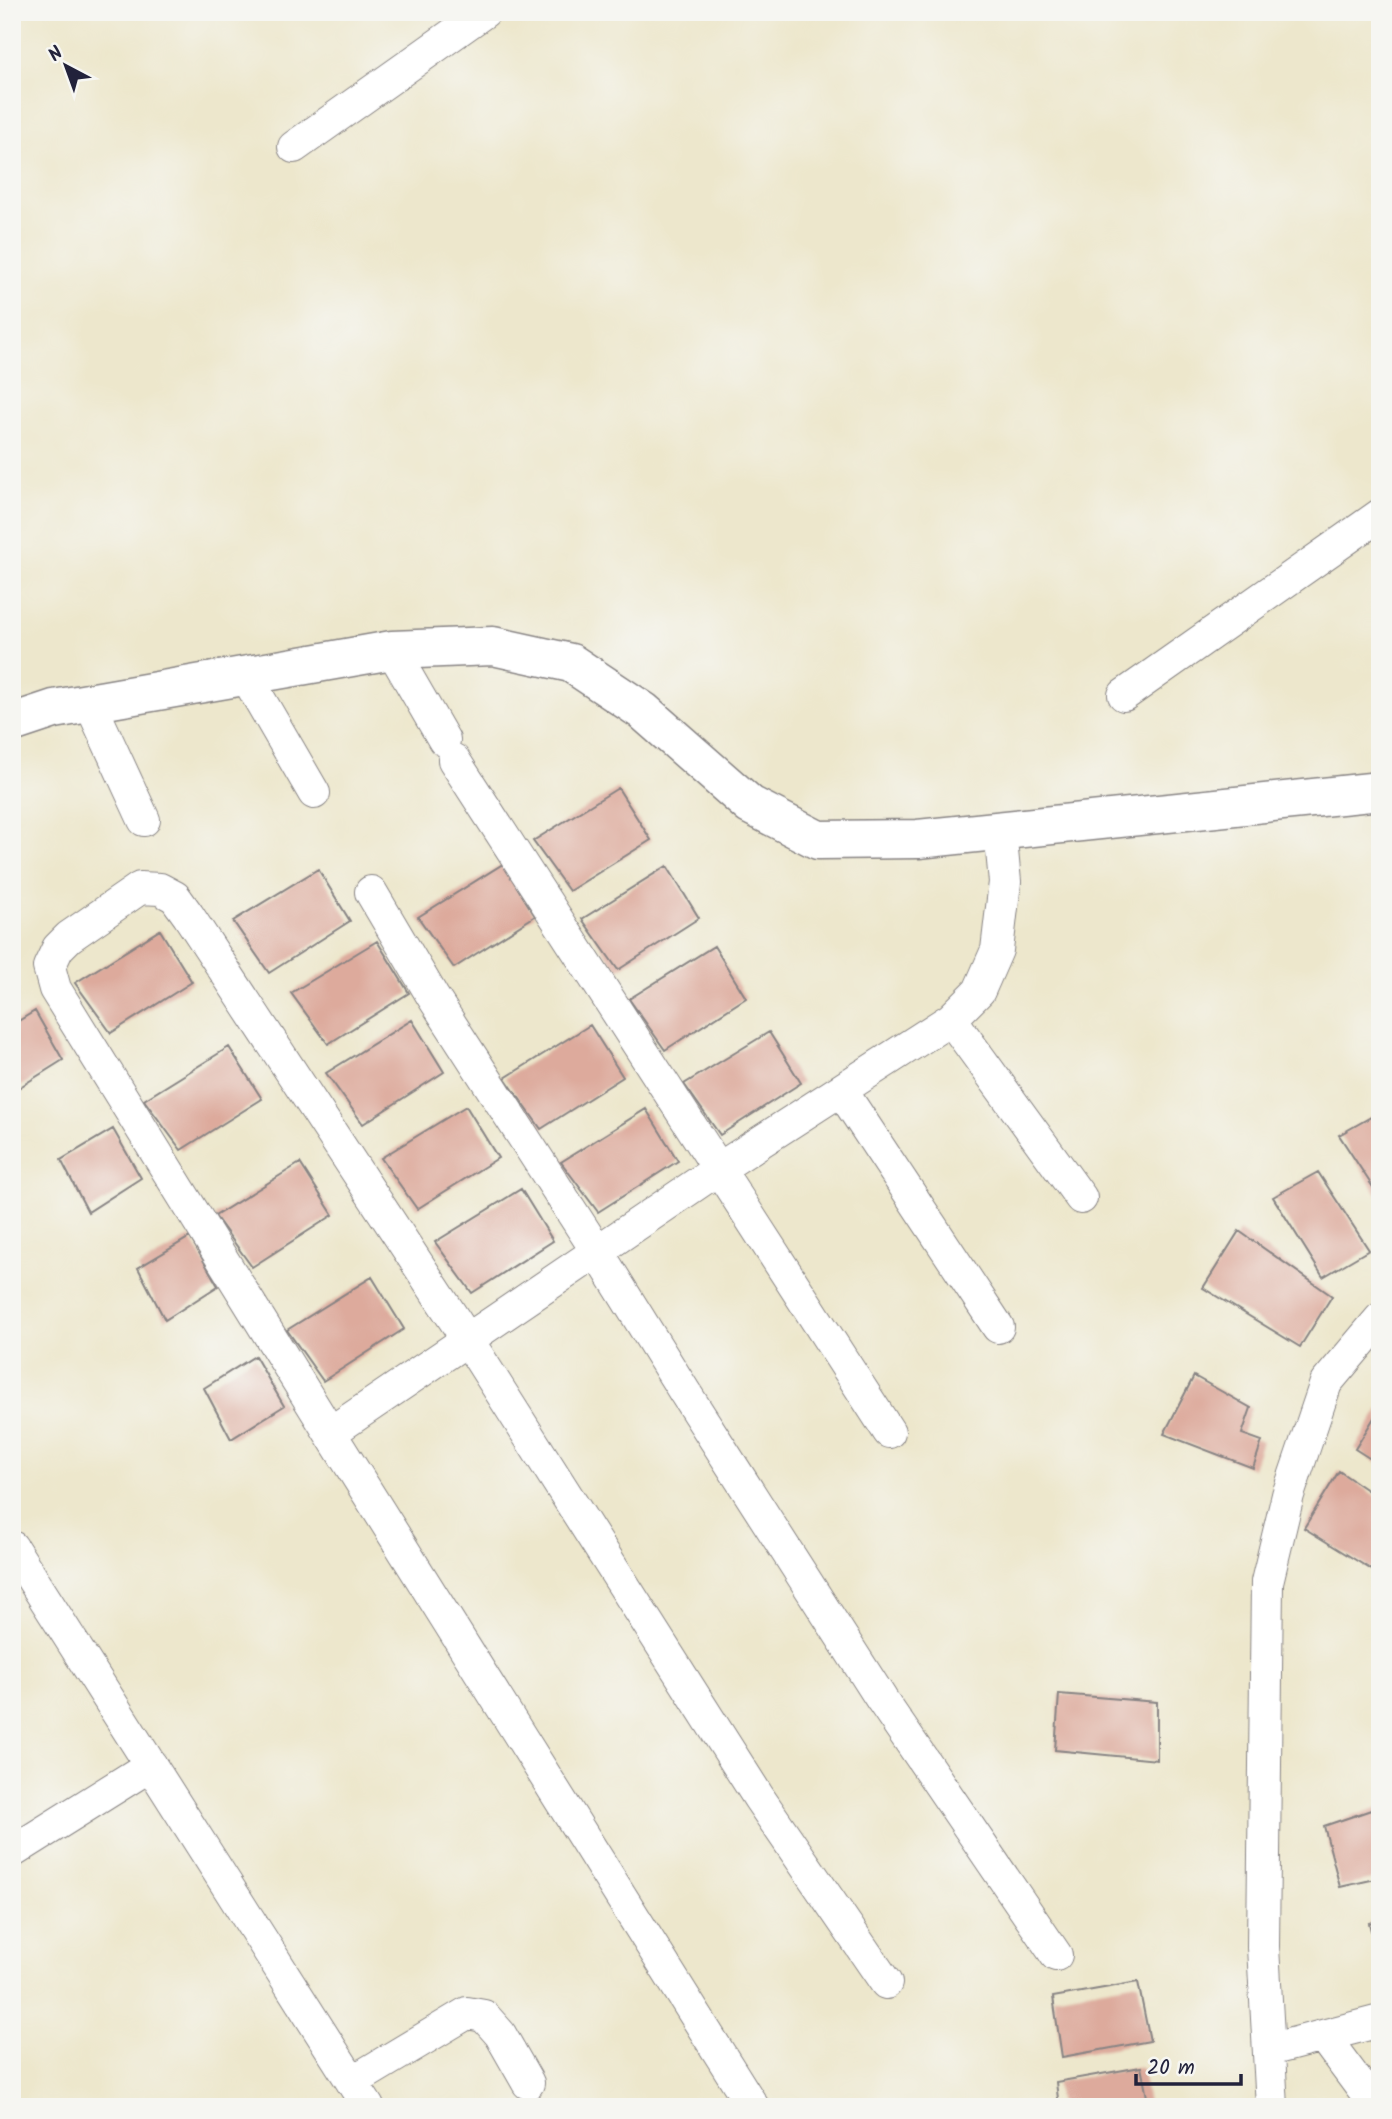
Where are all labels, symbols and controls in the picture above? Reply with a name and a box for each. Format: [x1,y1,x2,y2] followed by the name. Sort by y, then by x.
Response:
[32,32,102,102] north arrow
[42,39,71,70] text: N
[1136,2042,1242,2086] scale bar
[1147,2052,1195,2085] text: 20 m

